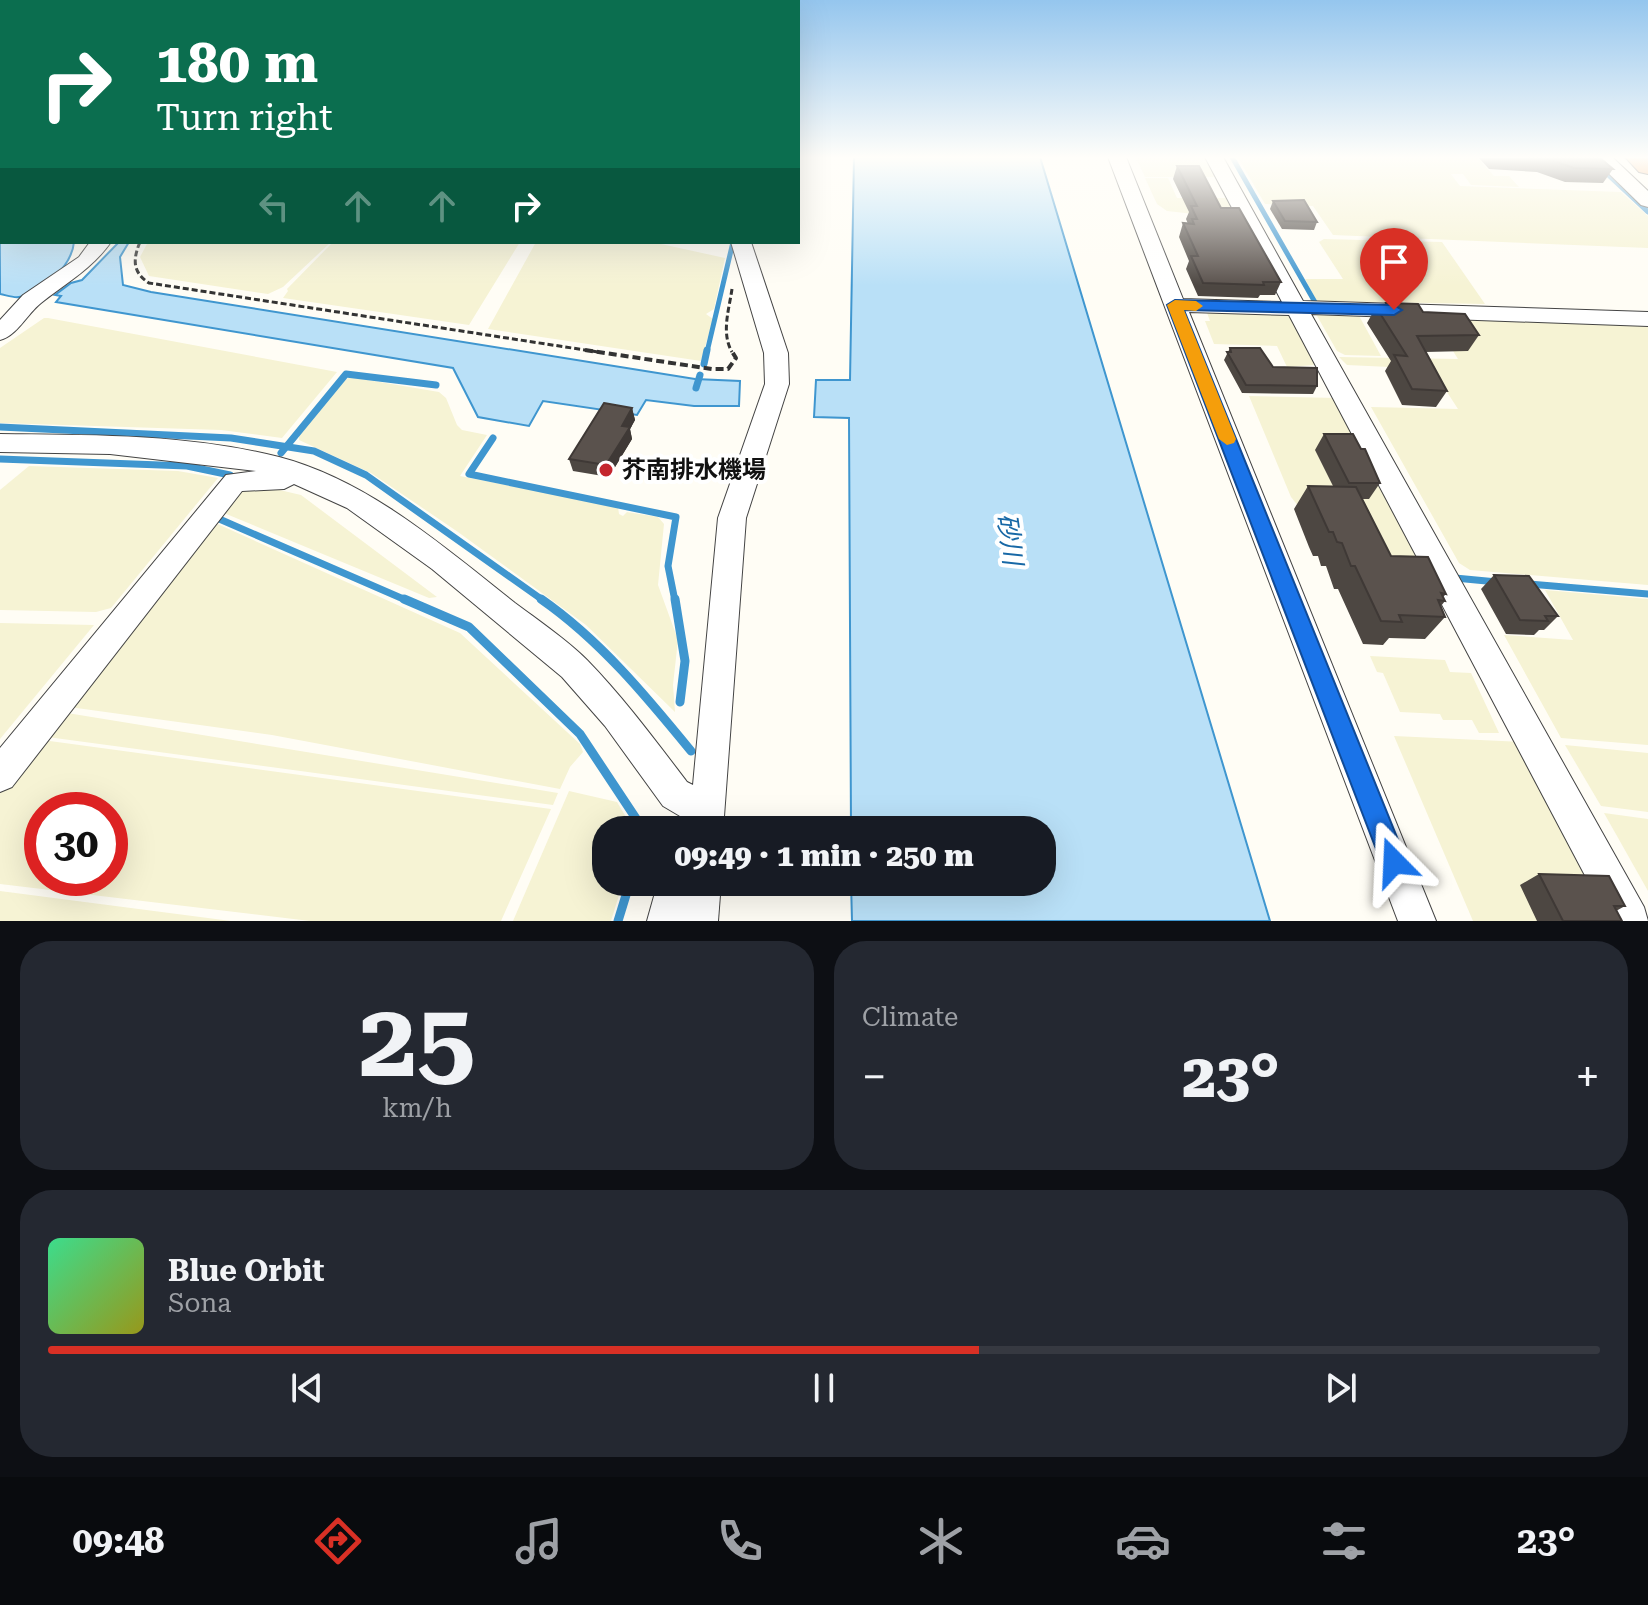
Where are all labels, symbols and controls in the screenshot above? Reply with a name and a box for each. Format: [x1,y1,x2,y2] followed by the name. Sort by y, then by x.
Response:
[156,30,318,96] text: 180 m
[24,32,128,136] icon: right
[156,97,333,139] text: Turn right
[252,184,296,228] icon: left
[336,184,380,228] icon: ahead
[420,184,464,228] icon: ahead
[504,184,548,228] icon: right
[1360,228,1428,310] pin
[1372,240,1416,284] icon: arrive
[622,456,766,484] place label: 芥南排水機場
[597,461,615,479] marker: 芥南排水機場
[992,511,1029,570] water label: 砂川
[24,792,128,896] speed limit sign: 30
[1352,820,1436,904] position arrow
[674,838,974,873] text: 09:49 · 1 min · 250 m
[359,980,475,1101] text: 25
[862,1002,958,1032] text: Climate
[1182,1041,1280,1112] text: 23°
[862,1051,887,1103] text: −
[1575,1051,1600,1103] text: +
[382,1093,452,1123] text: km/h
[168,1253,324,1288] text: Blue Orbit
[168,1288,231,1318] text: Sona
[285,1366,329,1410] icon: previous
[802,1366,846,1410] icon: pause
[1319,1366,1363,1410] icon: next
[310,1513,366,1569] icon: directions
[511,1513,567,1569] icon: music
[712,1513,768,1569] icon: phone
[913,1513,969,1569] icon: climate
[1115,1513,1171,1569] icon: car
[1316,1513,1372,1569] icon: filters
[73,1520,165,1562] text: 09:48
[1517,1520,1575,1562] text: 23°

